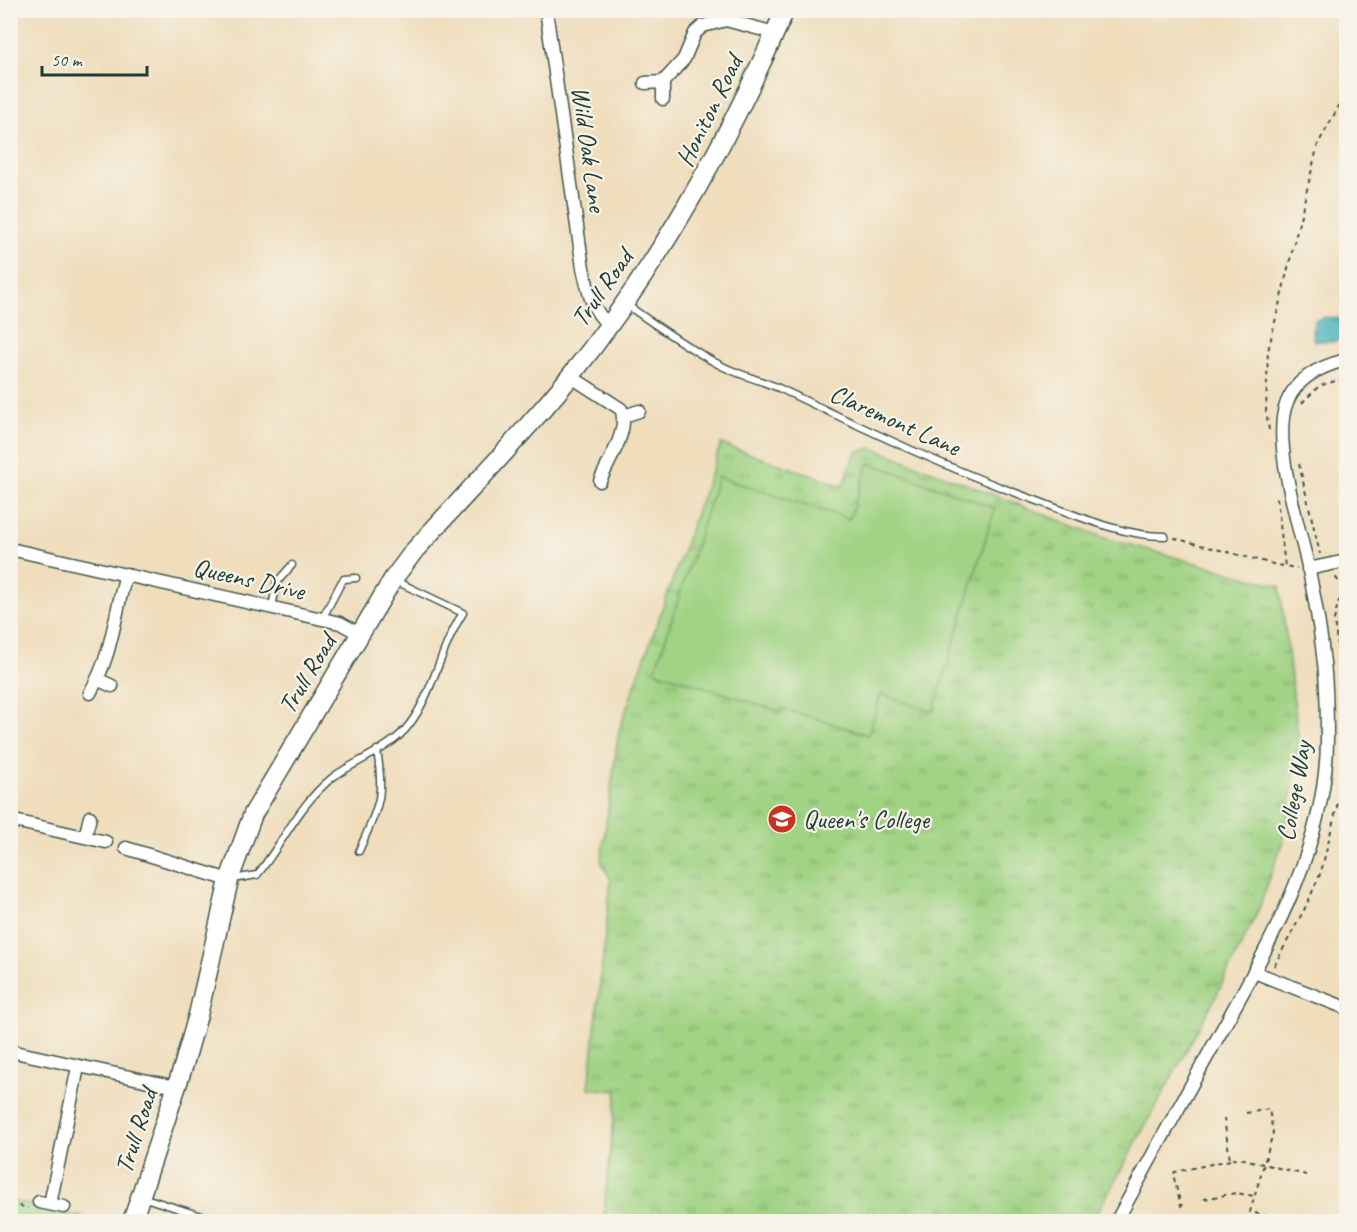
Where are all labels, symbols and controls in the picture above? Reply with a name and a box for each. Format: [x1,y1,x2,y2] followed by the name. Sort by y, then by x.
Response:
[42,39,147,77] scale bar
[668,47,752,172] street label: Honiton Road
[51,49,84,71] text: 50 m
[564,84,614,216] street label: Wild Oak Lane
[564,240,643,333] street label: Trull Road
[825,377,967,464] street label: Claremont Lane
[190,550,309,608] street label: Queens Drive
[270,625,345,720] street label: Trull Road
[1269,736,1319,844] street label: College Way
[766,803,798,835] school or university icon: Queen's College
[803,803,930,836] place label: Queen's College
[107,1081,166,1177] street label: Trull Road

